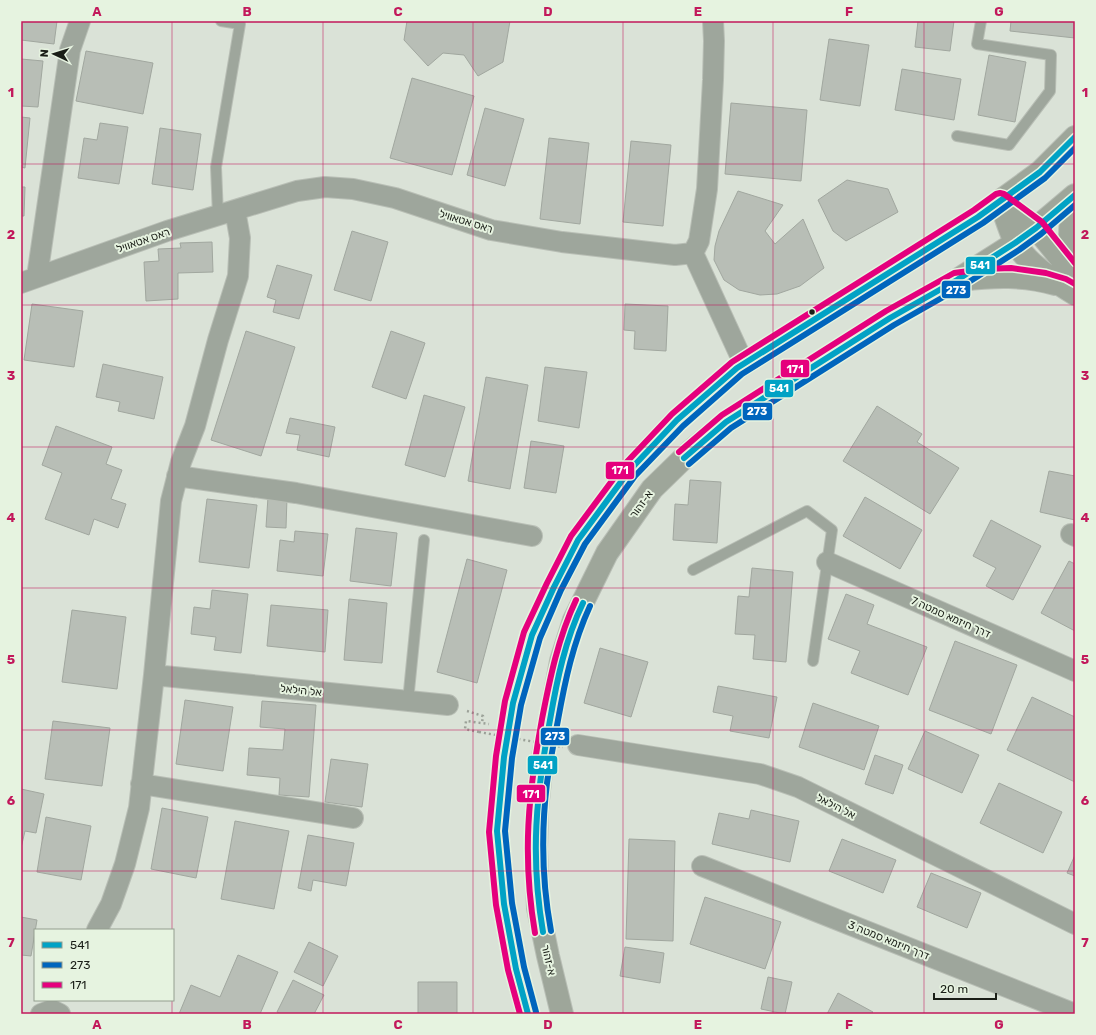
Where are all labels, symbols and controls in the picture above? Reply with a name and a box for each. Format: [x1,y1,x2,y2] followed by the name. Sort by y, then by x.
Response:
[92,4,102,19] text: A
[242,4,252,19] text: B
[393,4,403,19] text: C
[543,4,553,19] text: D
[694,4,702,19] text: E
[845,4,853,19] text: F
[994,4,1004,19] text: G
[34,34,74,74] north arrow
[38,49,51,58] text: N
[8,85,14,100] text: 1
[1082,85,1088,100] text: 1
[437,207,494,236] street label: ראס אטאוויל
[115,225,172,256] street label: ראס אטאוויל
[7,227,15,242] text: 2
[1081,227,1089,242] text: 2
[965,256,996,275] line badge: 541
[970,259,990,272] text: 541
[941,280,971,299] line badge: 273
[946,284,966,297] text: 273
[807,307,817,317] unlabelled marker
[780,359,810,378] line badge: 171
[786,363,804,376] text: 171
[7,368,16,383] text: 3
[1081,368,1090,383] text: 3
[764,379,794,398] line badge: 541
[769,382,789,395] text: 541
[742,402,773,421] line badge: 273
[747,405,767,418] text: 273
[605,461,635,480] line badge: 171
[611,464,629,477] text: 171
[627,488,656,521] street label: א-זהור
[7,510,16,525] text: 4
[1081,510,1090,525] text: 4
[909,594,993,641] street label: דרך חיזמא סמטה 7
[7,652,15,667] text: 5
[1081,652,1089,667] text: 5
[279,682,323,699] street label: אל הילאל
[540,727,570,746] line badge: 273
[545,730,565,743] text: 273
[527,755,558,775] line badge: 541
[533,759,553,772] text: 541
[516,784,546,803] line badge: 171
[522,788,540,801] text: 171
[814,791,857,822] street label: אל הילאל
[7,793,16,808] text: 6
[1081,793,1090,808] text: 6
[846,918,932,963] street label: דרך חיזמא סמטה 3
[34,929,174,1001] legend
[7,935,15,950] text: 7
[1081,935,1089,950] text: 7
[70,938,89,952] text: 541
[539,944,558,977] street label: א-זהור
[70,958,90,972] text: 273
[934,975,996,1001] scale bar
[70,978,86,992] text: 171
[940,982,968,996] text: 20 m
[92,1017,102,1032] text: A
[242,1017,252,1032] text: B
[393,1017,403,1032] text: C
[543,1017,553,1032] text: D
[694,1017,702,1032] text: E
[845,1017,853,1032] text: F
[994,1017,1004,1032] text: G

